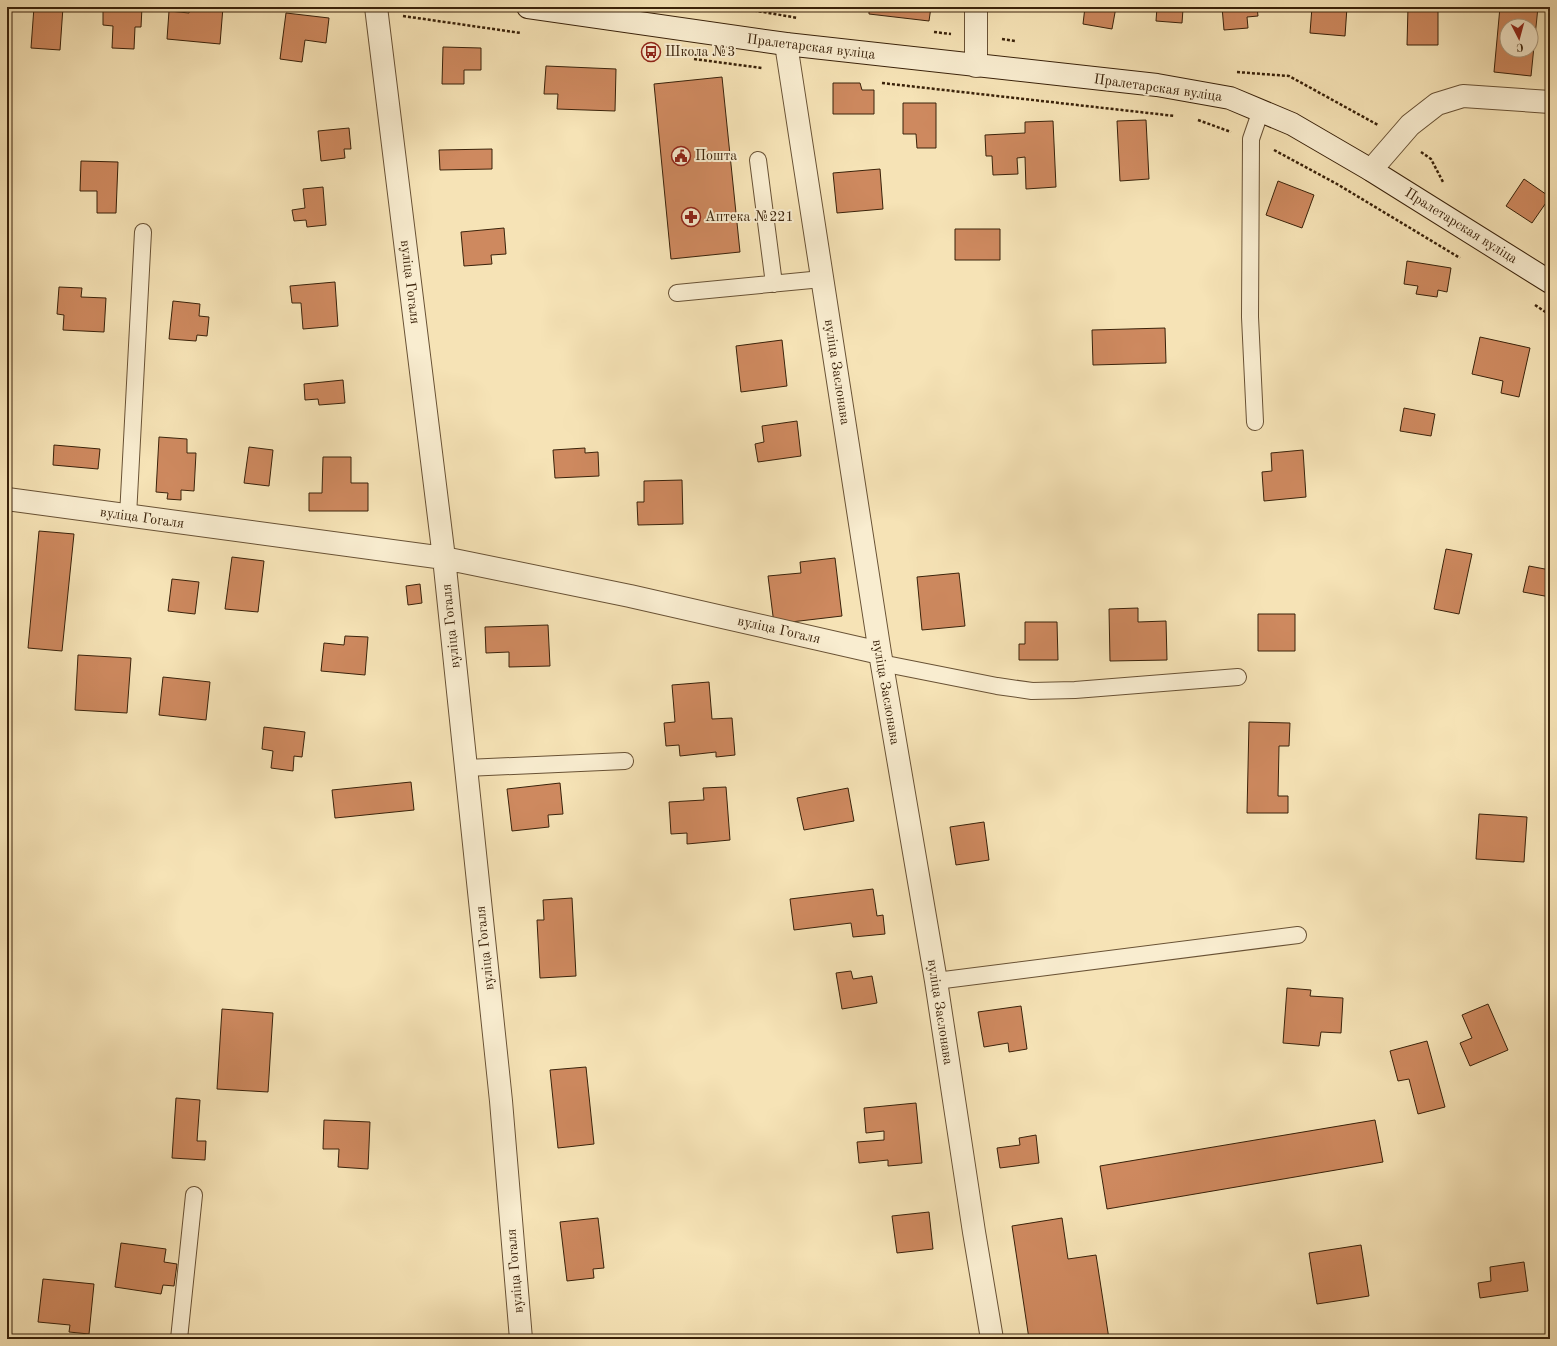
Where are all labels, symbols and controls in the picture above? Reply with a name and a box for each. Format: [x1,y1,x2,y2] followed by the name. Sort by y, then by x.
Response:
[1499,18,1539,58] north arrow
[746,32,876,62] street label: Пралетарская вуліца
[640,41,662,63] bus stop icon: Школа №3
[1516,41,1524,52] text: С
[665,45,735,59] place label: Школа №3
[1093,72,1223,104] street label: Пралетарская вуліца
[670,145,692,167] public building icon: Пошта
[695,149,737,163] place label: Пошта
[1402,186,1520,266] street label: Пралетарская вуліца
[680,206,702,228] pharmacy icon: Аптека №221
[705,210,794,224] place label: Аптека №221
[398,239,422,325] street label: вуліца Гогаля
[822,318,852,426] street label: вуліца Заслонава
[99,505,185,531] street label: вуліца Гогаля
[440,583,462,669] street label: вуліца Гогаля
[736,614,822,646] street label: вуліца Гогаля
[870,638,902,746] street label: вуліца Заслонава
[474,905,496,991] street label: вуліца Гогаля
[925,958,955,1066] street label: вуліца Заслонава
[504,1228,526,1314] street label: вуліца Гогаля

